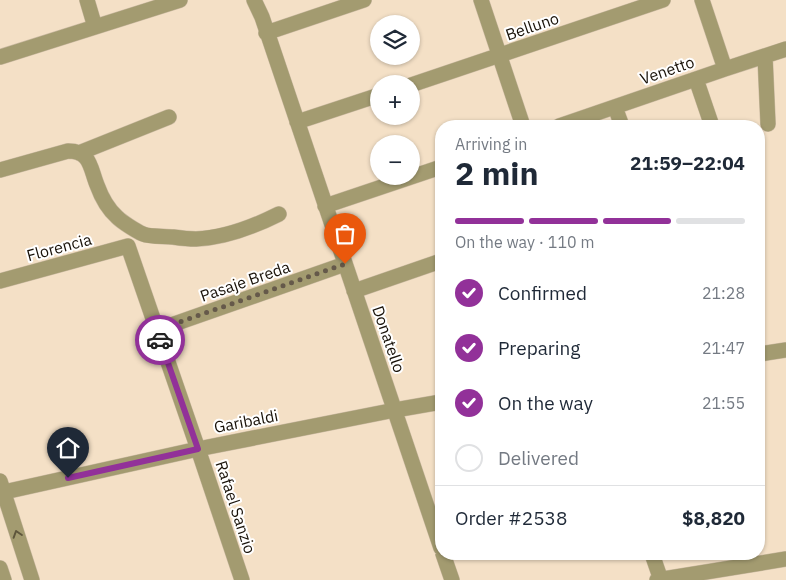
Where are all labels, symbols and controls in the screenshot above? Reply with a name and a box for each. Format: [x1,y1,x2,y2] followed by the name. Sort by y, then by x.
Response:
[503,8,561,44] street label: Belluno
[370,15,420,185] map controls
[370,15,420,65] button: layers
[637,51,697,89] street label: Venetto
[370,75,420,125] button: +
[455,134,527,154] text: Arriving in
[370,135,420,185] button: −
[630,151,745,175] text: 21:59–22:04
[455,152,539,194] text: 2 min
[324,213,366,264] pin
[331,220,359,248] icon: bag
[24,229,94,265] street label: Florencia
[455,232,594,252] text: On the way · 110 m
[197,256,293,306] street label: Pasaje Breda
[455,279,483,307] icon: check
[498,281,587,305] text: Confirmed
[702,283,745,303] text: 21:28
[368,303,410,375] street label: Donatello
[135,315,185,365] courier
[146,326,174,354] icon: car
[455,334,483,362] icon: check
[498,336,580,360] text: Preparing
[702,338,745,358] text: 21:47
[455,389,483,417] icon: check
[498,391,593,415] text: On the way
[702,393,745,413] text: 21:55
[212,405,280,437] street label: Garibaldi
[47,427,89,478] pin
[54,434,82,462] icon: home
[498,446,579,470] text: Delivered
[212,458,260,556] street label: Rafael Sanzio
[455,506,567,530] text: Order #2538
[682,506,745,530] text: $8,820
[13,530,23,538] one-way arrow

